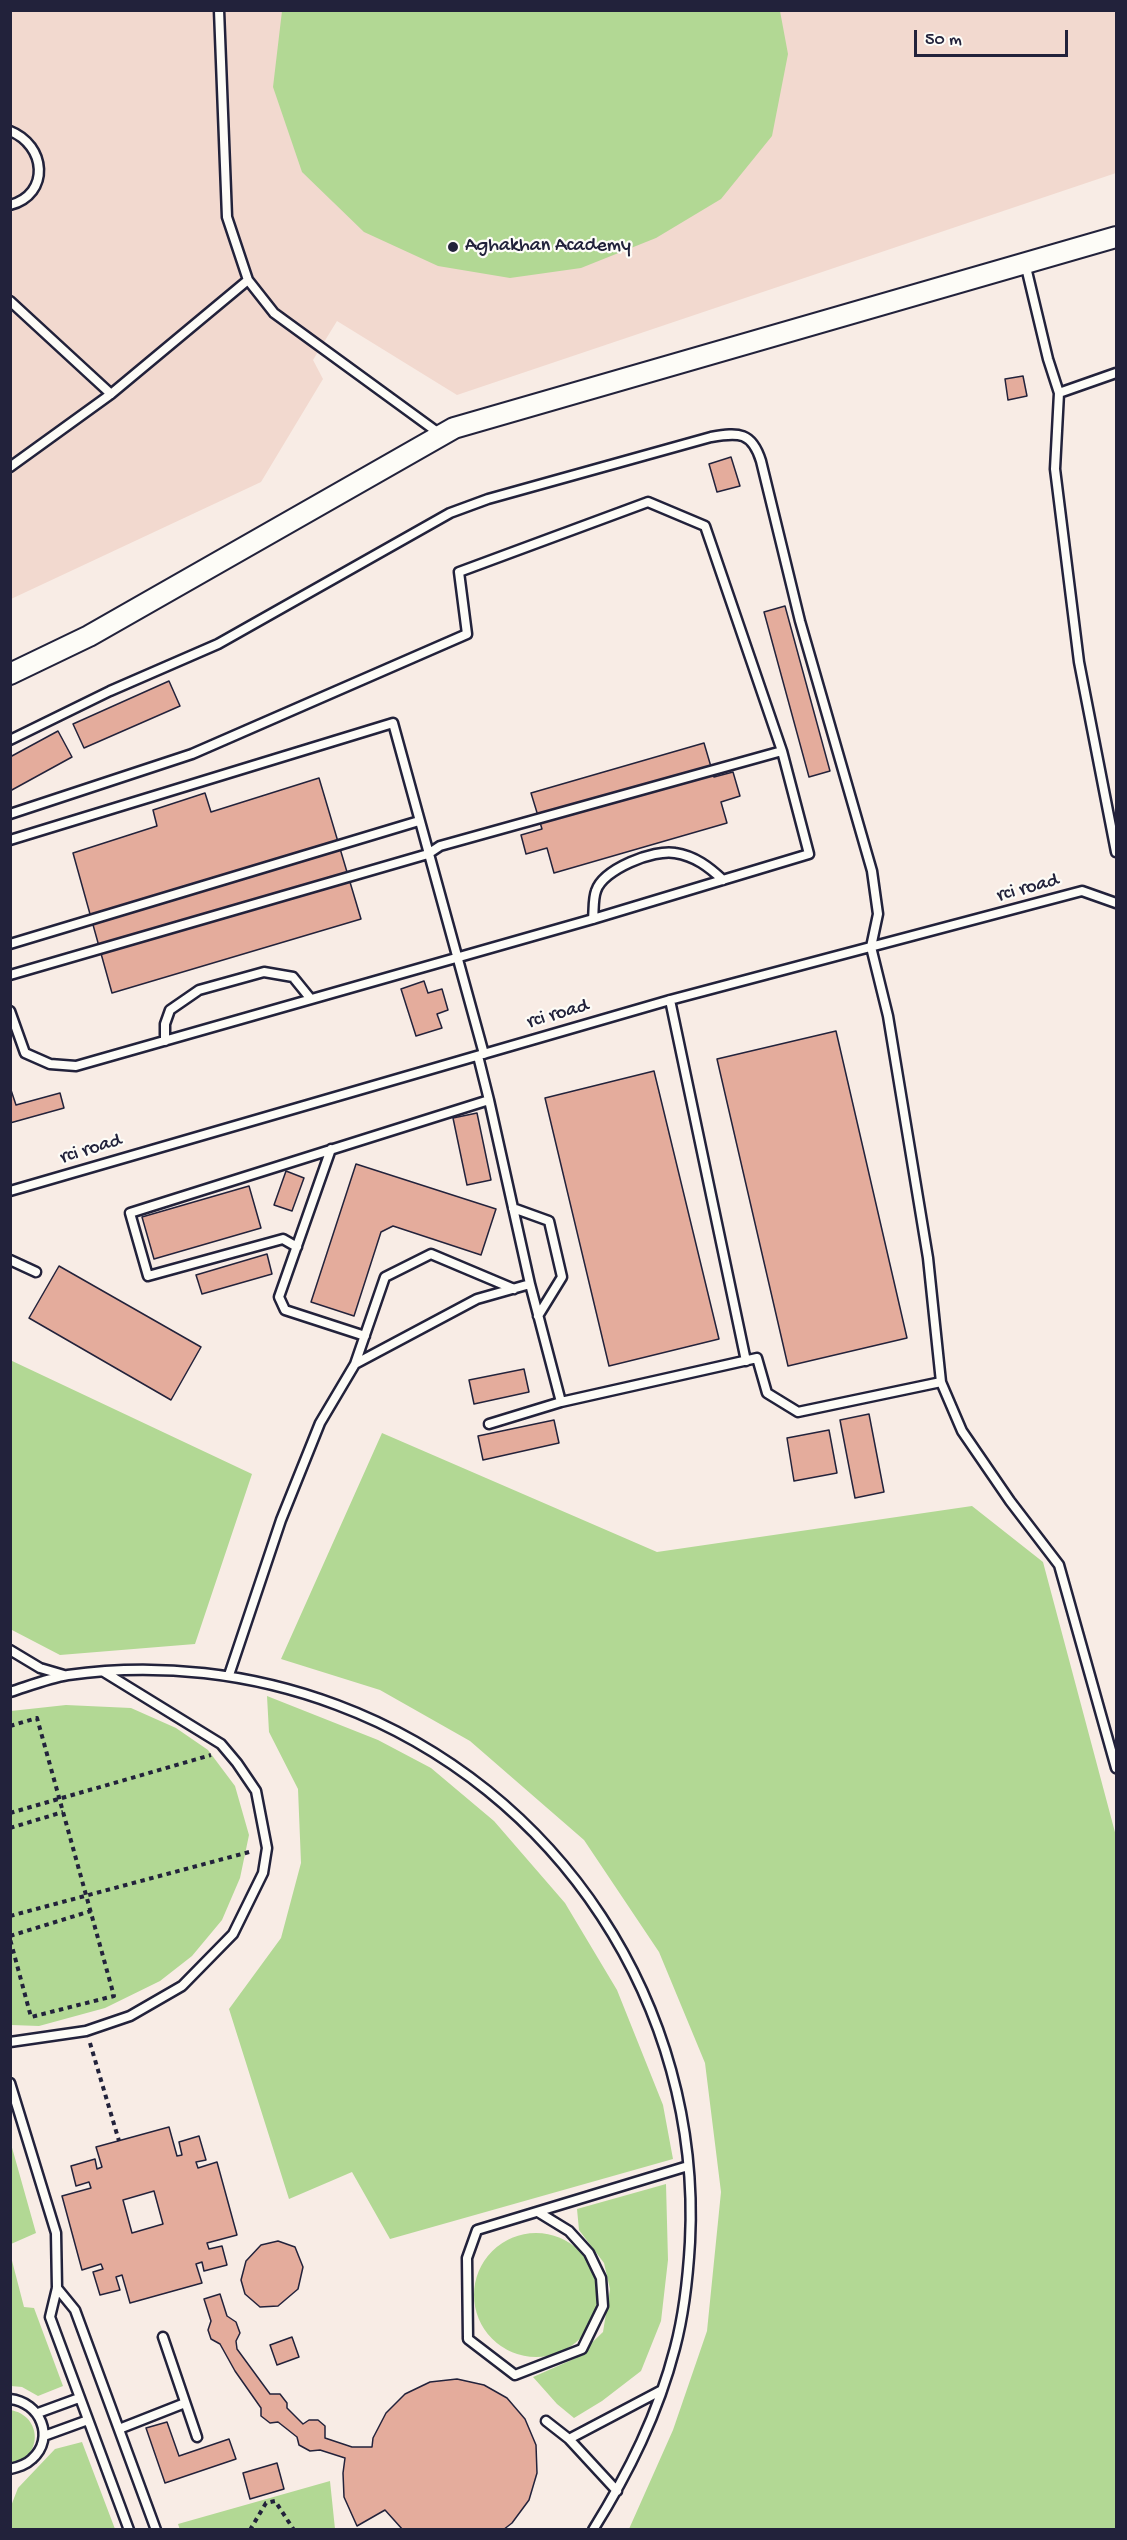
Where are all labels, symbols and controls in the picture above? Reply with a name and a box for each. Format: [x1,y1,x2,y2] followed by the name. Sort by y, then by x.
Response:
[917,18,1072,56] scale bar
[925,30,962,51] text: 50 m
[465,235,631,259] place label: Aghakhan Academy
[446,240,460,254] marker: Aghakhan Academy
[994,869,1062,909] street label: rci road
[524,995,592,1035] street label: rci road
[57,1129,125,1171] street label: rci road

